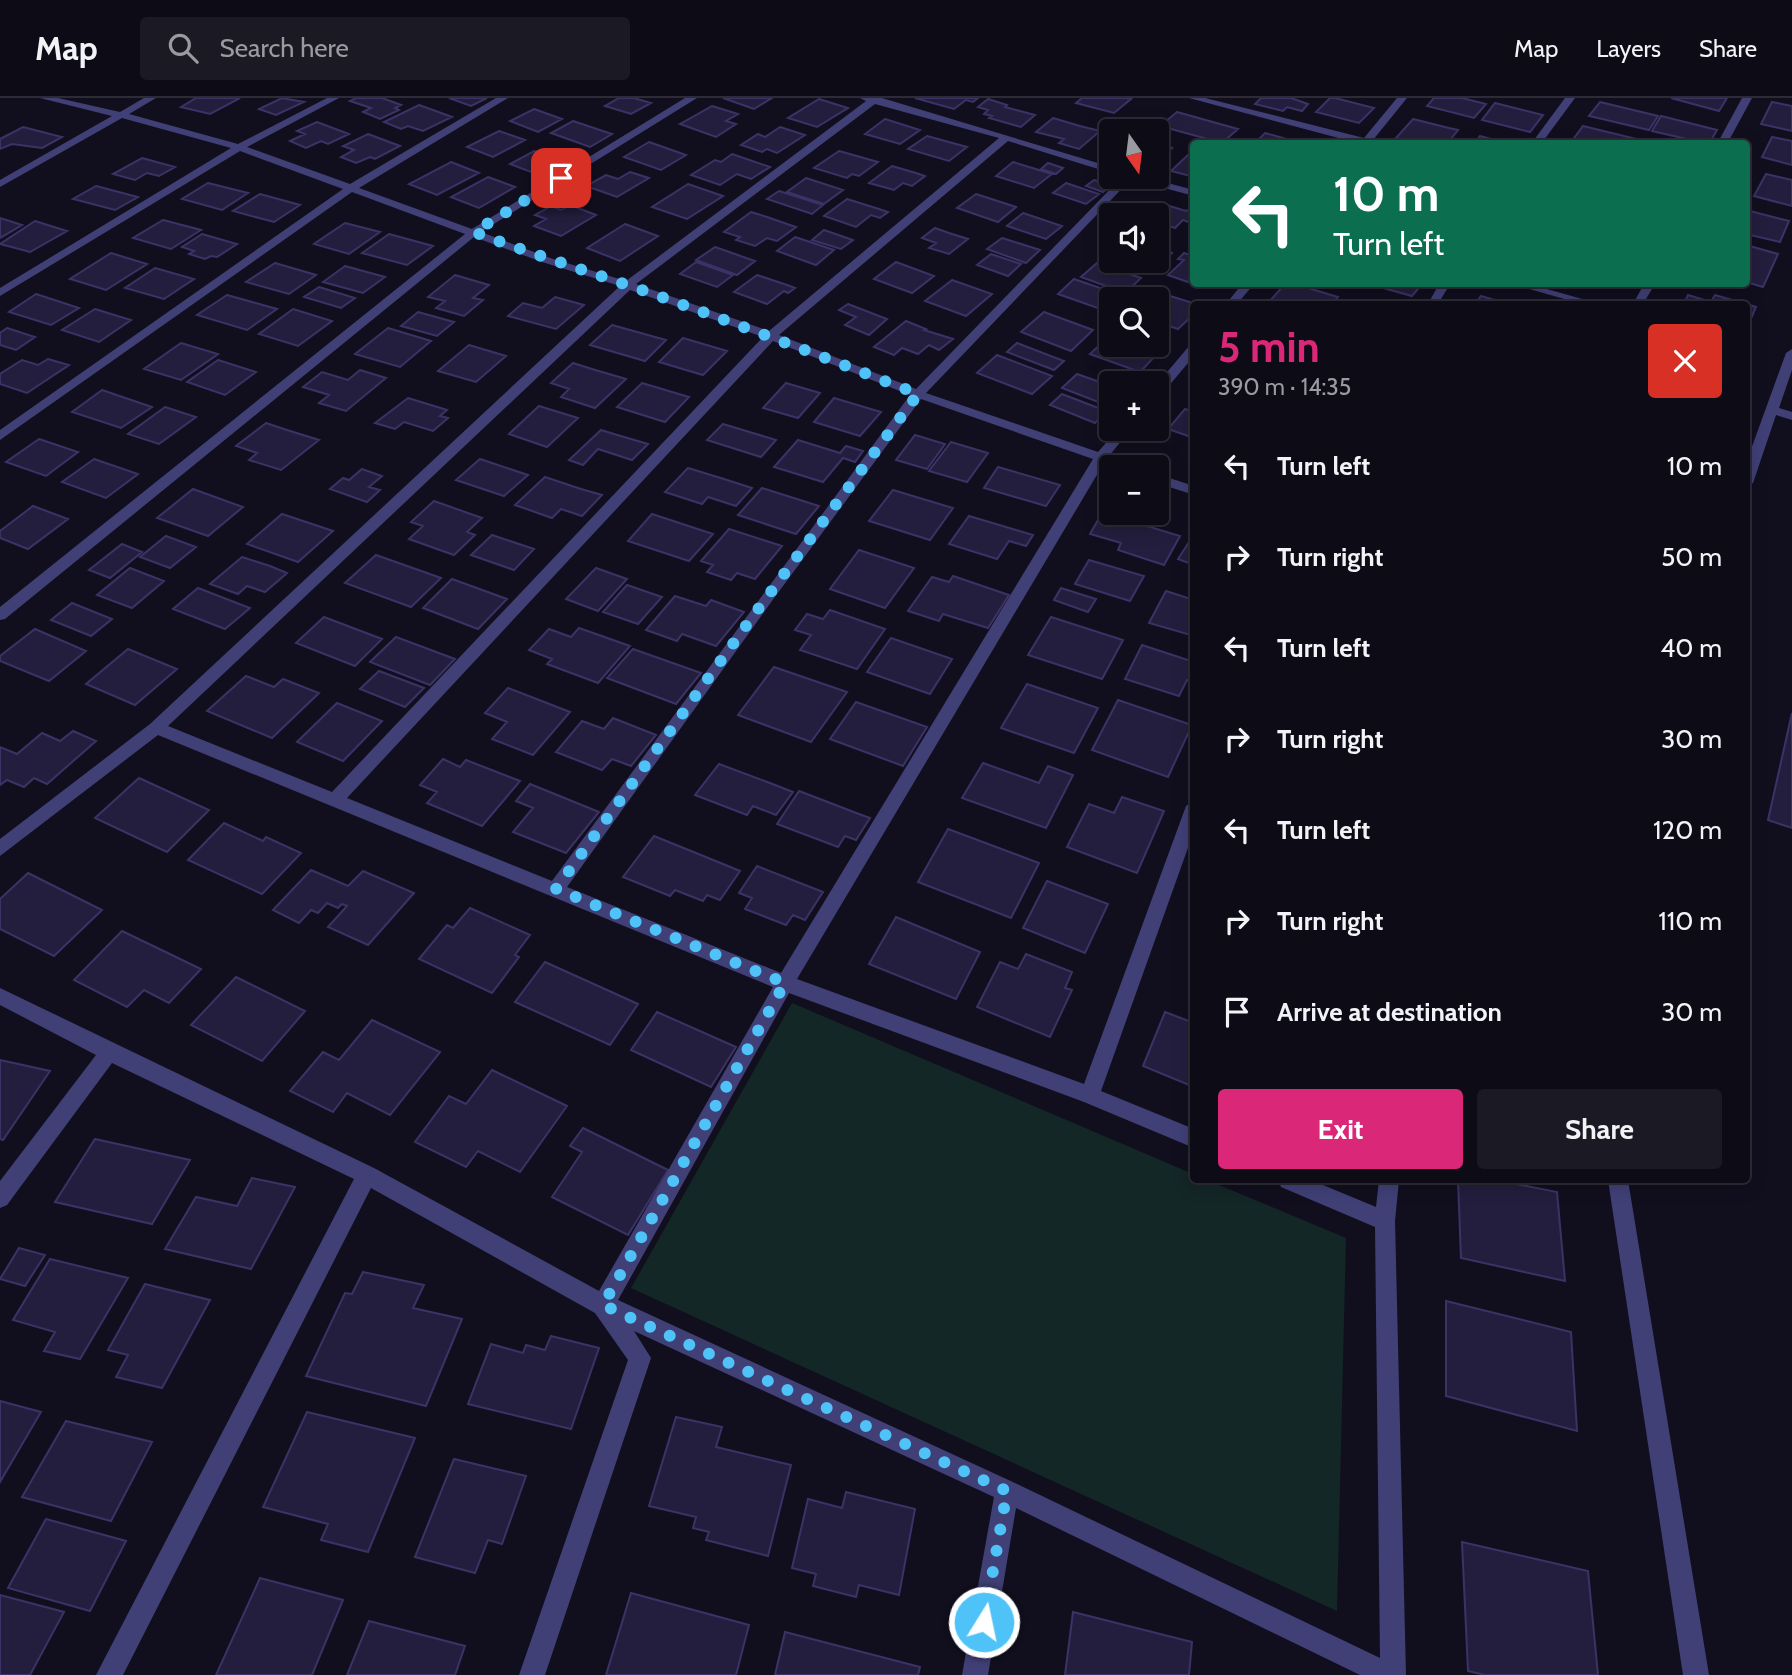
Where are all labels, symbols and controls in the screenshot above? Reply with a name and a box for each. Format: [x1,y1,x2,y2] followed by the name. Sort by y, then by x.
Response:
[140,17,630,80] search box
[35,28,98,68] text: Map
[164,29,202,67] icon: search
[220,32,349,64] text: Search here
[1514,34,1558,63] text: Map
[1596,34,1661,63] text: Layers
[1699,34,1757,63] text: Share
[1099,119,1169,189] north arrow
[1099,119,1169,525] map controls
[531,148,591,208] pin
[542,159,580,197] icon: arrive
[1333,164,1439,223] text: 10 m
[1218,168,1309,259] icon: left
[1099,203,1169,273] button: sound
[1333,224,1444,263] text: Turn left
[1099,287,1169,357] button: search
[1218,321,1320,373] text: 5 min
[1648,324,1722,398] button: close
[1099,371,1169,441] button: +
[1218,373,1351,401] text: 390 m · 14:35
[1218,447,1256,485] icon: left
[1277,450,1370,482] text: Turn left
[1667,450,1722,482] text: 10 m
[1099,455,1169,525] button: −
[1218,538,1256,576] icon: right
[1277,541,1383,573] text: Turn right
[1661,541,1722,573] text: 50 m
[1218,629,1256,667] icon: left
[1277,632,1370,664] text: Turn left
[1660,632,1722,664] text: 40 m
[1218,720,1256,758] icon: right
[1277,723,1383,755] text: Turn right
[1661,723,1722,755] text: 30 m
[1218,811,1256,849] icon: left
[1277,814,1370,846] text: Turn left
[1653,814,1722,846] text: 120 m
[1218,902,1256,940] icon: right
[1277,905,1383,937] text: Turn right
[1658,905,1722,937] text: 110 m
[1218,993,1256,1031] icon: arrive
[1277,996,1502,1028] text: Arrive at destination
[1661,996,1722,1028] text: 30 m
[1218,1089,1463,1169] button: Exit
[1477,1089,1722,1169] button: Share
[947,1585,1021,1659] position arrow

